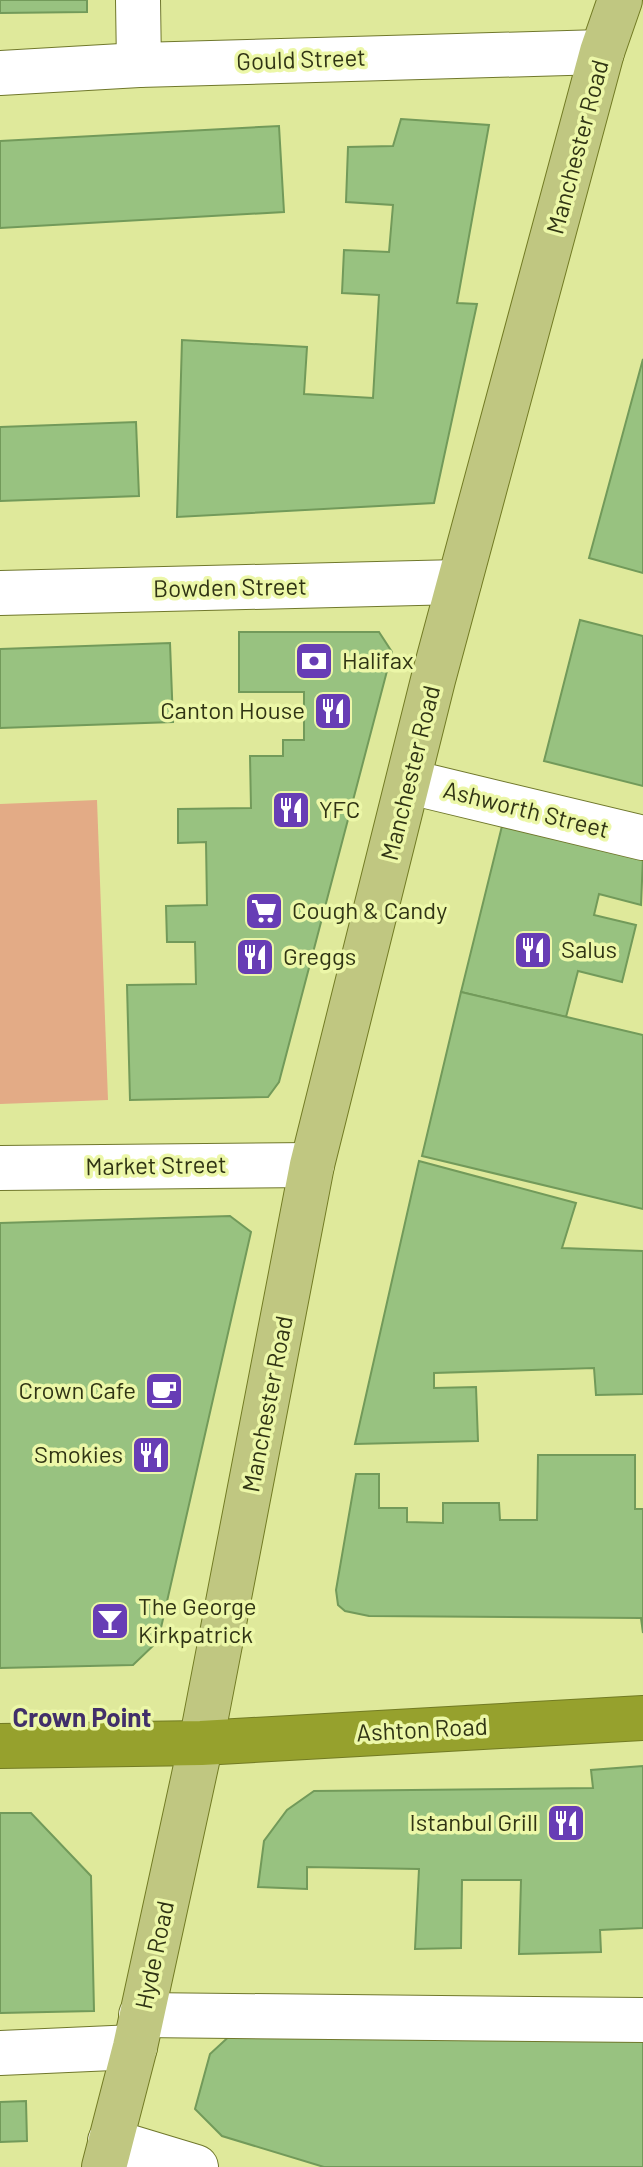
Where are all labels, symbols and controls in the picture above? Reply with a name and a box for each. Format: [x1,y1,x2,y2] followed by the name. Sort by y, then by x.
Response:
[236,42,366,75] street label: Gould Street
[539,56,614,237] street label: Manchester Road
[153,571,307,602] street label: Bowden Street
[293,640,335,682] bank icon: Halifax
[342,645,413,674] place label: Halifax
[374,682,445,863] street label: Manchester Road
[312,690,354,732] restaurant icon: Canton House
[160,695,305,724] place label: Canton House
[440,774,612,843] street label: Ashworth Street
[270,789,312,831] restaurant icon: YFC
[319,794,360,823] place label: YFC
[243,890,285,932] supermarket icon: Cough & Candy
[292,895,447,924] place label: Cough & Candy
[512,929,554,971] restaurant icon: Salus
[561,934,617,963] place label: Salus
[234,936,276,978] restaurant icon: Greggs
[283,941,356,970] place label: Greggs
[85,1149,227,1180] street label: Market Street
[235,1313,298,1494] street label: Manchester Road
[143,1370,185,1412] cafe icon: Crown Cafe
[18,1375,136,1404] place label: Crown Cafe
[130,1434,172,1476] restaurant icon: Smokies
[34,1439,123,1468] place label: Smokies
[138,1591,257,1648] place label: The George Kirkpatrick
[89,1600,131,1642] bar icon: The George Kirkpatrick
[13,1701,152,1732] district label: Crown Point
[356,1711,488,1746] street label: Ashton Road
[545,1802,587,1844] restaurant icon: Istanbul Grill
[409,1807,538,1836] place label: Istanbul Grill
[128,1898,179,2012] street label: Hyde Road

